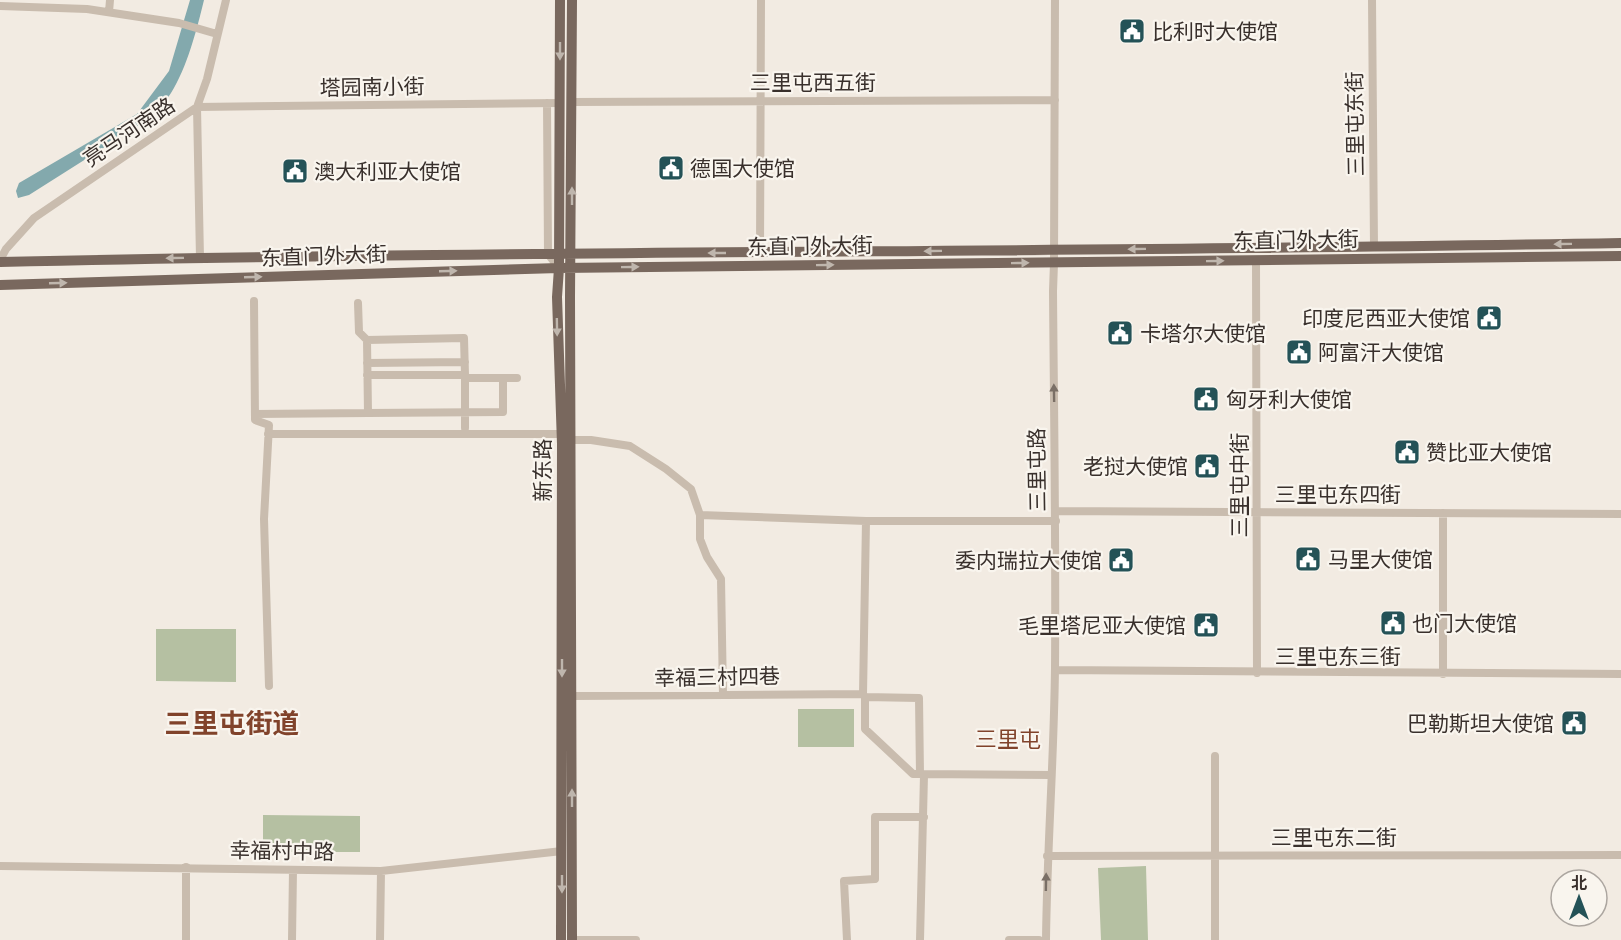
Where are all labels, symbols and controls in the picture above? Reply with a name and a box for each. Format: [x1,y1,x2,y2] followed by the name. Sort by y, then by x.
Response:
[1117,16,1147,46] public building icon: 比利时大使馆
[1152,18,1278,45] place label: 比利时大使馆
[555,42,565,61] one-way arrow
[750,69,876,96] street label: 三里屯西五街
[1341,71,1369,177] street label: 三里屯东街
[319,73,425,101] street label: 塔园南小街
[78,91,180,173] street label: 亮马河南路
[656,153,686,183] public building icon: 德国大使馆
[690,155,795,182] place label: 德国大使馆
[280,156,310,186] public building icon: 澳大利亚大使馆
[314,158,461,185] place label: 澳大利亚大使馆
[567,186,577,205] one-way arrow
[1233,225,1359,255] street label: 东直门外大街
[747,231,873,261] street label: 东直门外大街
[1553,239,1572,248] one-way arrow
[261,240,387,272] street label: 东直门外大街
[1127,244,1146,254] one-way arrow
[923,246,942,256] one-way arrow
[707,248,726,258] one-way arrow
[165,253,184,263] one-way arrow
[1205,256,1224,265] one-way arrow
[1010,258,1029,268] one-way arrow
[815,260,834,270] one-way arrow
[621,263,640,272] one-way arrow
[439,267,458,276] one-way arrow
[244,272,263,282] one-way arrow
[49,278,68,288] one-way arrow
[1474,303,1504,333] public building icon: 印度尼西亚大使馆
[1302,305,1470,332] place label: 印度尼西亚大使馆
[553,317,562,336] one-way arrow
[1105,318,1135,348] public building icon: 卡塔尔大使馆
[1140,320,1266,347] place label: 卡塔尔大使馆
[1284,337,1314,367] public building icon: 阿富汗大使馆
[1318,339,1444,366] place label: 阿富汗大使馆
[1049,383,1059,402] one-way arrow
[1191,384,1221,414] public building icon: 匈牙利大使馆
[1226,386,1352,413] place label: 匈牙利大使馆
[1023,428,1051,512] street label: 三里屯路
[1226,433,1253,538] street label: 三里屯中街
[1392,437,1422,467] public building icon: 赞比亚大使馆
[529,439,556,502] street label: 新东路
[1426,439,1552,466] place label: 赞比亚大使馆
[1192,451,1222,481] public building icon: 老挝大使馆
[1083,453,1188,480] place label: 老挝大使馆
[1275,481,1401,508] street label: 三里屯东四街
[1293,544,1323,574] public building icon: 马里大使馆
[1106,545,1136,575] public building icon: 委内瑞拉大使馆
[1328,546,1433,573] place label: 马里大使馆
[955,547,1102,574] place label: 委内瑞拉大使馆
[1378,608,1408,638] public building icon: 也门大使馆
[1191,610,1221,640] public building icon: 毛里塔尼亚大使馆
[1412,610,1517,637] place label: 也门大使馆
[1018,612,1186,639] place label: 毛里塔尼亚大使馆
[1275,643,1401,670] street label: 三里屯东三街
[557,659,567,678] one-way arrow
[654,662,780,692] street label: 幸福三村四巷
[165,706,300,740] district label: 三里屯街道
[1559,708,1589,738] public building icon: 巴勒斯坦大使馆
[1407,710,1554,737] place label: 巴勒斯坦大使馆
[975,725,1041,753] district label: 三里屯
[567,788,577,807] one-way arrow
[1271,824,1397,851] street label: 三里屯东二街
[229,837,335,865] street label: 幸福村中路
[1549,868,1609,928] north arrow
[1042,872,1051,891] one-way arrow
[1571,873,1587,893] text: 北
[557,875,567,894] one-way arrow

